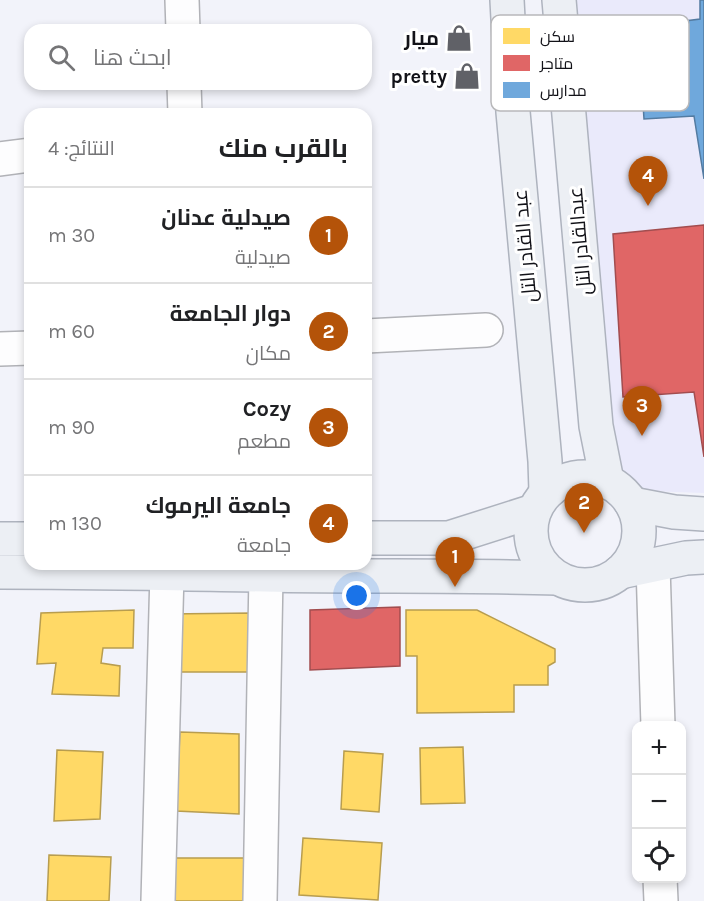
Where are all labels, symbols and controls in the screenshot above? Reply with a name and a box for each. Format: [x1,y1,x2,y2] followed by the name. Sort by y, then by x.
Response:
[491,15,689,111] legend
[444,23,474,53] shop icon: ميار
[24,24,372,90] search box
[403,27,439,50] place label: ميار
[540,27,575,47] text: سكن
[45,41,78,74] icon: search
[93,45,172,71] text: ابحث هنا
[539,54,573,73] text: متاجر
[452,61,482,91] shop icon: pretty
[391,65,447,88] place label: pretty
[540,81,587,101] text: مدارس
[219,133,348,164] text: بالقرب منك
[48,137,115,160] text: النتائج: 4
[628,156,668,206] pin: 4
[564,186,597,296] street label: عبدالقادر التل
[509,189,542,303] street label: عبد القادر التل
[161,205,291,231] text: صيدلية عدنان
[48,224,95,247] text: 30 m
[325,224,332,247] text: 1
[235,246,291,269] text: صيدلية
[170,301,291,327] text: دوار الجامعة
[48,320,95,343] text: 60 m
[322,320,335,343] text: 2
[246,342,291,365] text: مكان
[622,386,662,436] pin: 3
[243,396,291,422] text: Cozy
[48,416,95,439] text: 90 m
[322,416,335,439] text: 3
[237,430,291,453] text: مطعم
[564,484,604,533] pin: 2
[146,493,291,519] text: جامعة اليرموك
[48,512,102,535] text: 130 m
[323,512,334,535] text: 4
[237,534,291,557] text: جامعة
[436,538,474,587] pin: 1
[342,581,371,610] your location
[632,721,686,883] map controls
[632,721,686,775] button: +
[632,775,686,829] button: −
[632,829,686,883] button: locate

